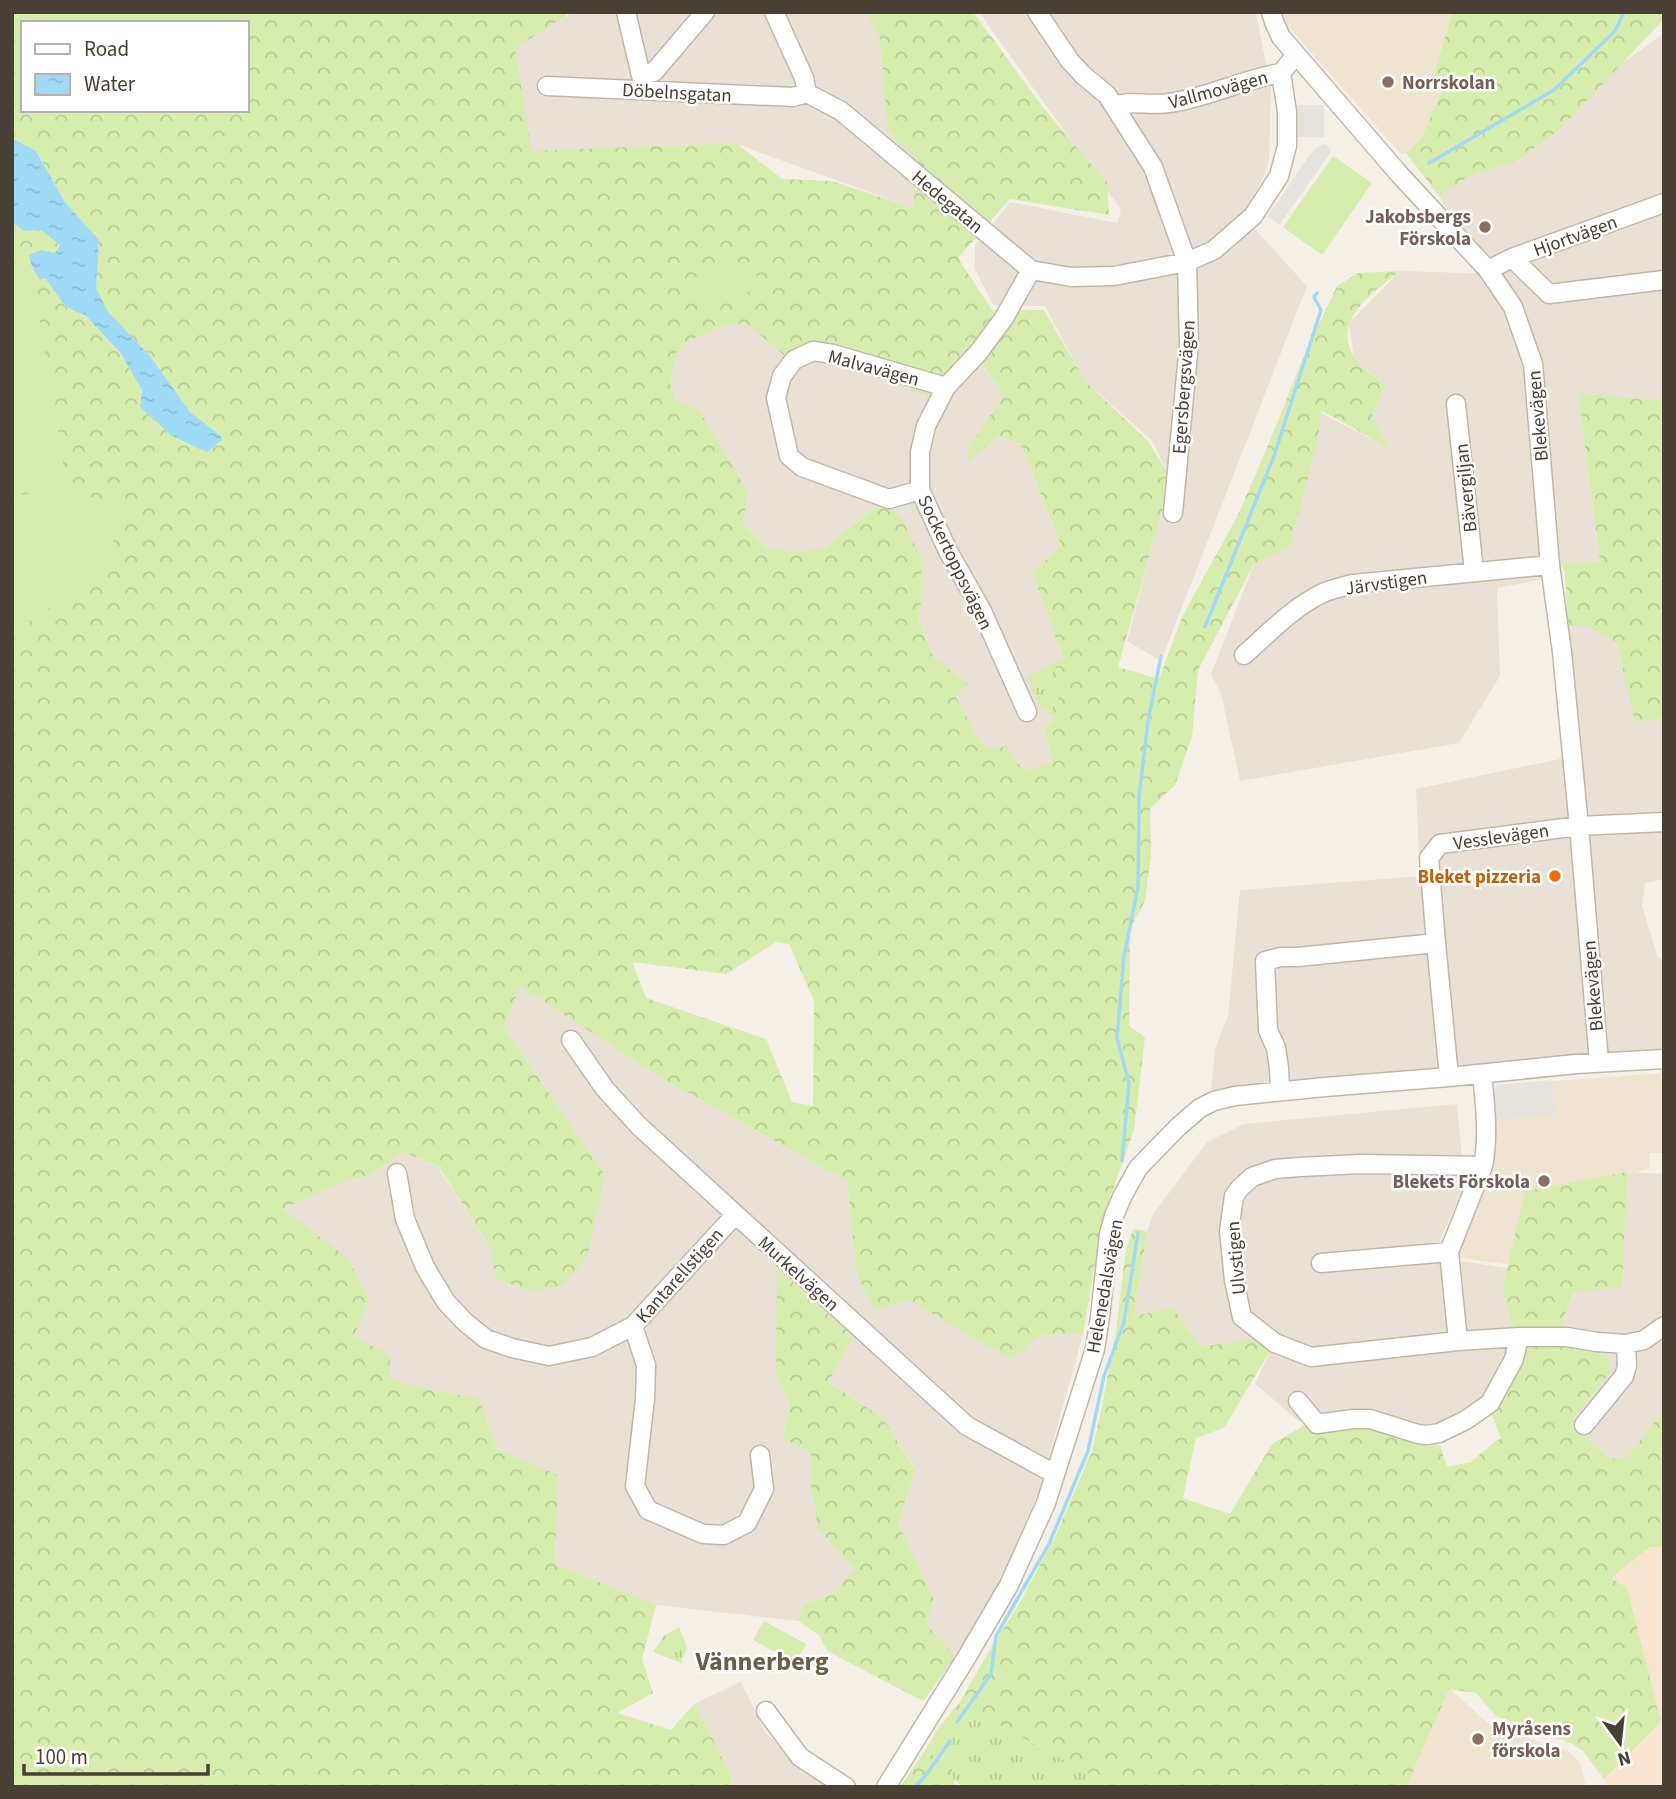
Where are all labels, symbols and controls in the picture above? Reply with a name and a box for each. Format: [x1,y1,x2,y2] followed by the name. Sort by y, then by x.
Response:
[21,21,248,112] legend
[84,34,129,64] text: Road
[1166,64,1271,117] street label: Vallmovägen
[84,69,136,99] text: Water
[1402,70,1495,97] place label: Norrskolan
[1380,74,1396,90] marker: Norrskolan
[621,77,732,110] street label: Döbelnsgatan
[905,164,989,240] street label: Hedegatan
[1365,204,1471,253] place label: Jakobsbergs Förskola
[1530,209,1621,264] street label: Hjortvägen
[1477,219,1493,235] marker: Jakobsbergs Förskola
[1166,319,1203,455] street label: Egersbergsvägen
[825,343,922,394] street label: Malvavägen
[1521,369,1556,462] street label: Blekevägen
[1448,442,1485,534] street label: Bävergiljan
[910,491,999,635] street label: Sockertoppsvägen
[1344,564,1429,603] street label: Järvstigen
[1452,817,1551,858] street label: Vesslevägen
[1418,864,1541,891] place label: Bleket pizzeria
[1547,868,1563,884] marker: Bleket pizzeria
[1576,939,1611,1032] street label: Blekevägen
[1393,1169,1530,1196] place label: Blekets Förskola
[1536,1173,1552,1189] marker: Blekets Förskola
[1080,1217,1131,1356] street label: Helenedalsvägen
[1220,1220,1253,1296] street label: Ulvstigen
[630,1222,730,1330] street label: Kantarellstigen
[751,1230,845,1318] street label: Murkelvägen
[694,1643,829,1680] district label: Vännerberg
[1585,1708,1655,1778] north arrow
[1492,1716,1571,1765] place label: Myråsens förskola
[1470,1731,1486,1747] marker: Myråsens förskola
[24,1732,208,1776] scale bar
[35,1742,88,1772] text: 100 m
[1614,1743,1634,1773] text: N

